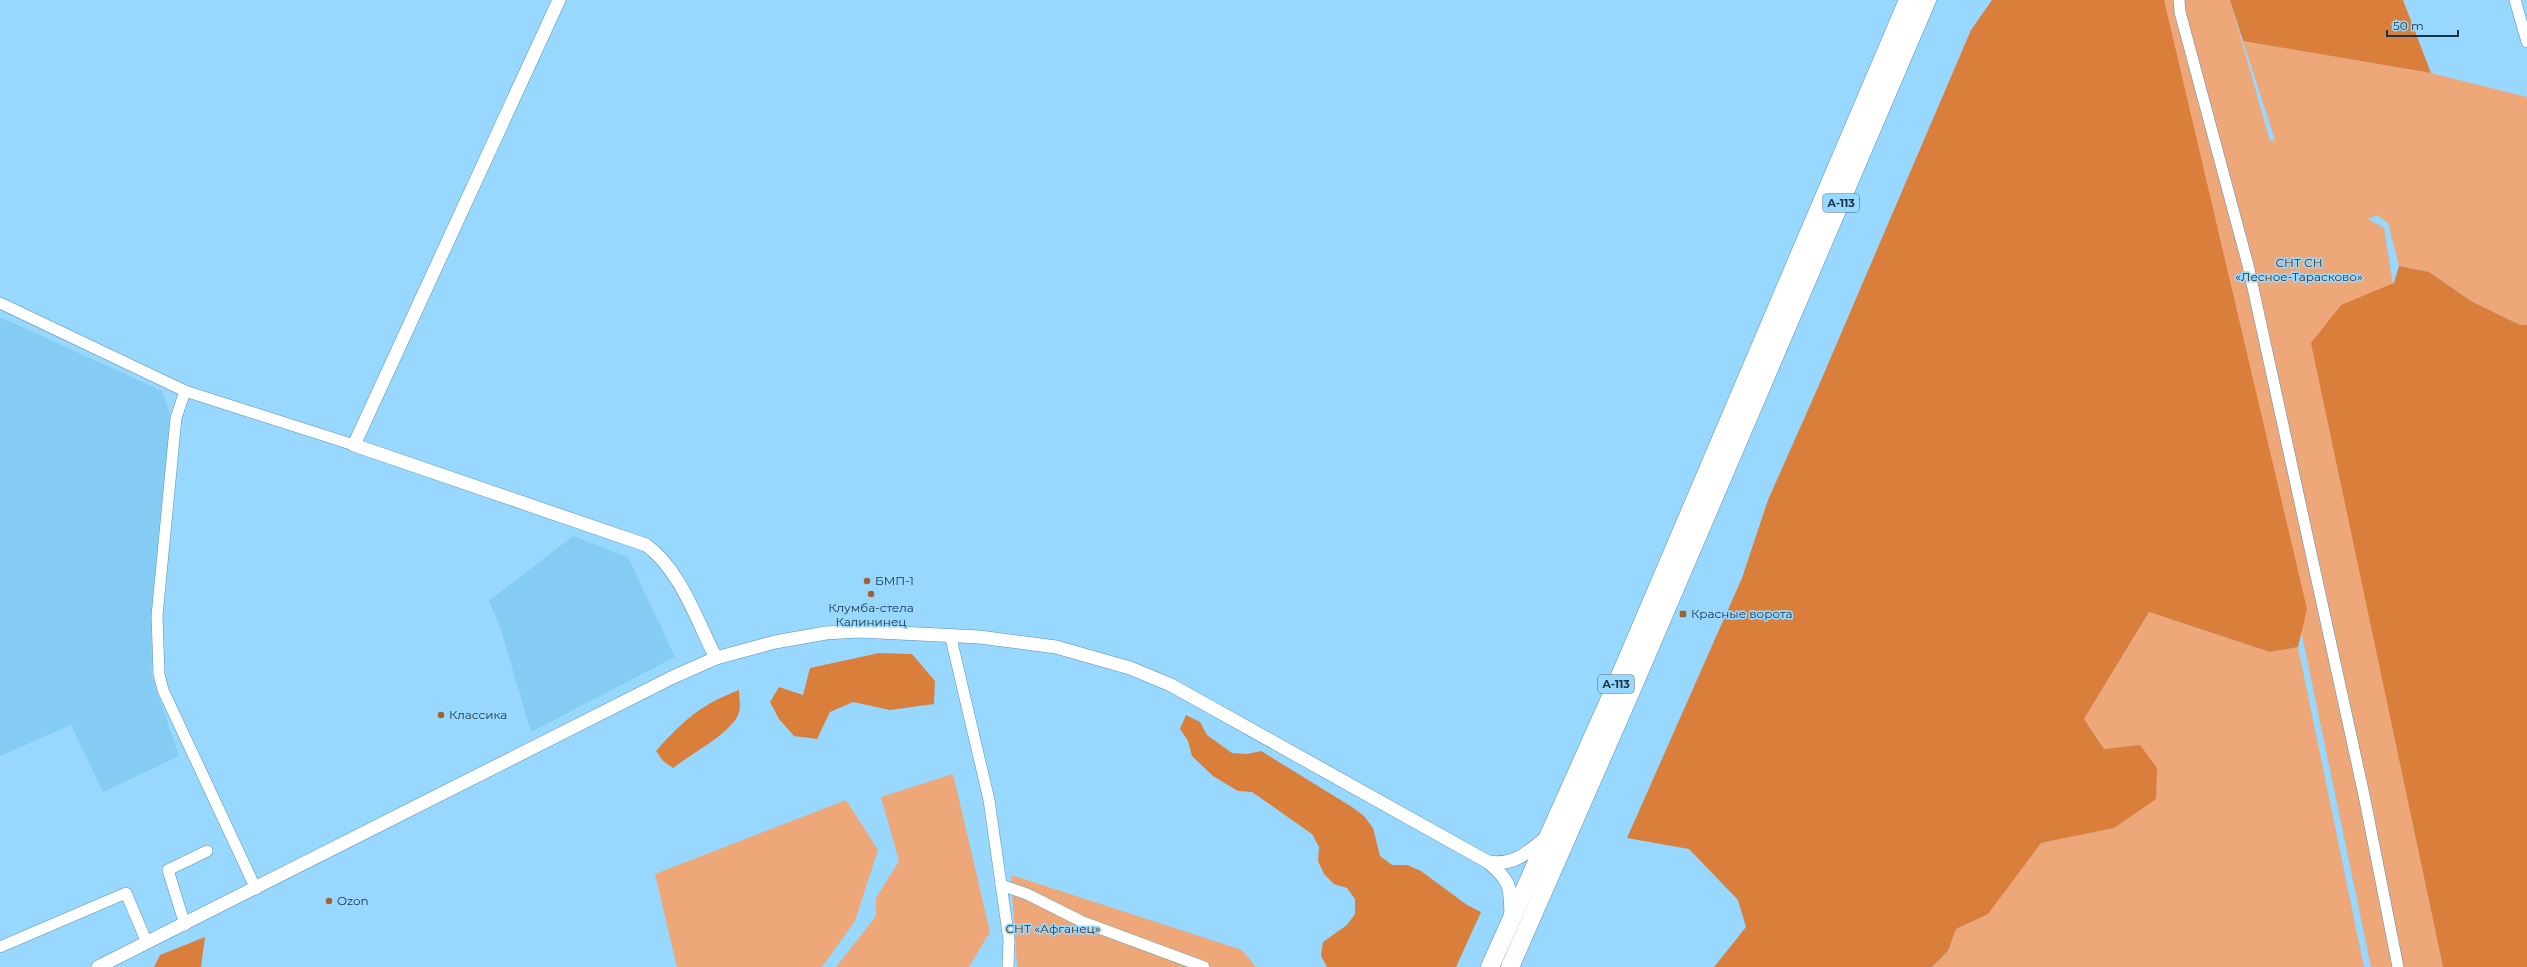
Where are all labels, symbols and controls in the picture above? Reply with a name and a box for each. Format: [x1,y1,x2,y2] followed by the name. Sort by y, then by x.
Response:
[2387,12,2458,38] scale bar
[2393,18,2424,33] text: 50 m
[1823,194,1859,212] road number: А-113
[2235,255,2363,284] park label: СНТ СН «Лесное-Тарасково»
[875,573,914,588] place label: БМП-1
[862,576,872,586] marker: БМП-1
[866,589,876,599] marker: Клумба-стела Калининец
[828,600,914,629] place label: Клумба-стела Калининец
[1691,606,1793,621] place label: Красные ворота
[1678,609,1688,619] marker: Красные ворота
[1598,675,1634,693] road number: А-113
[449,707,507,722] place label: Классика
[436,710,446,720] marker: Классика
[337,893,369,908] place label: Ozon
[324,896,334,906] marker: Ozon
[1006,921,1101,936] park label: СНТ «Афганец»

